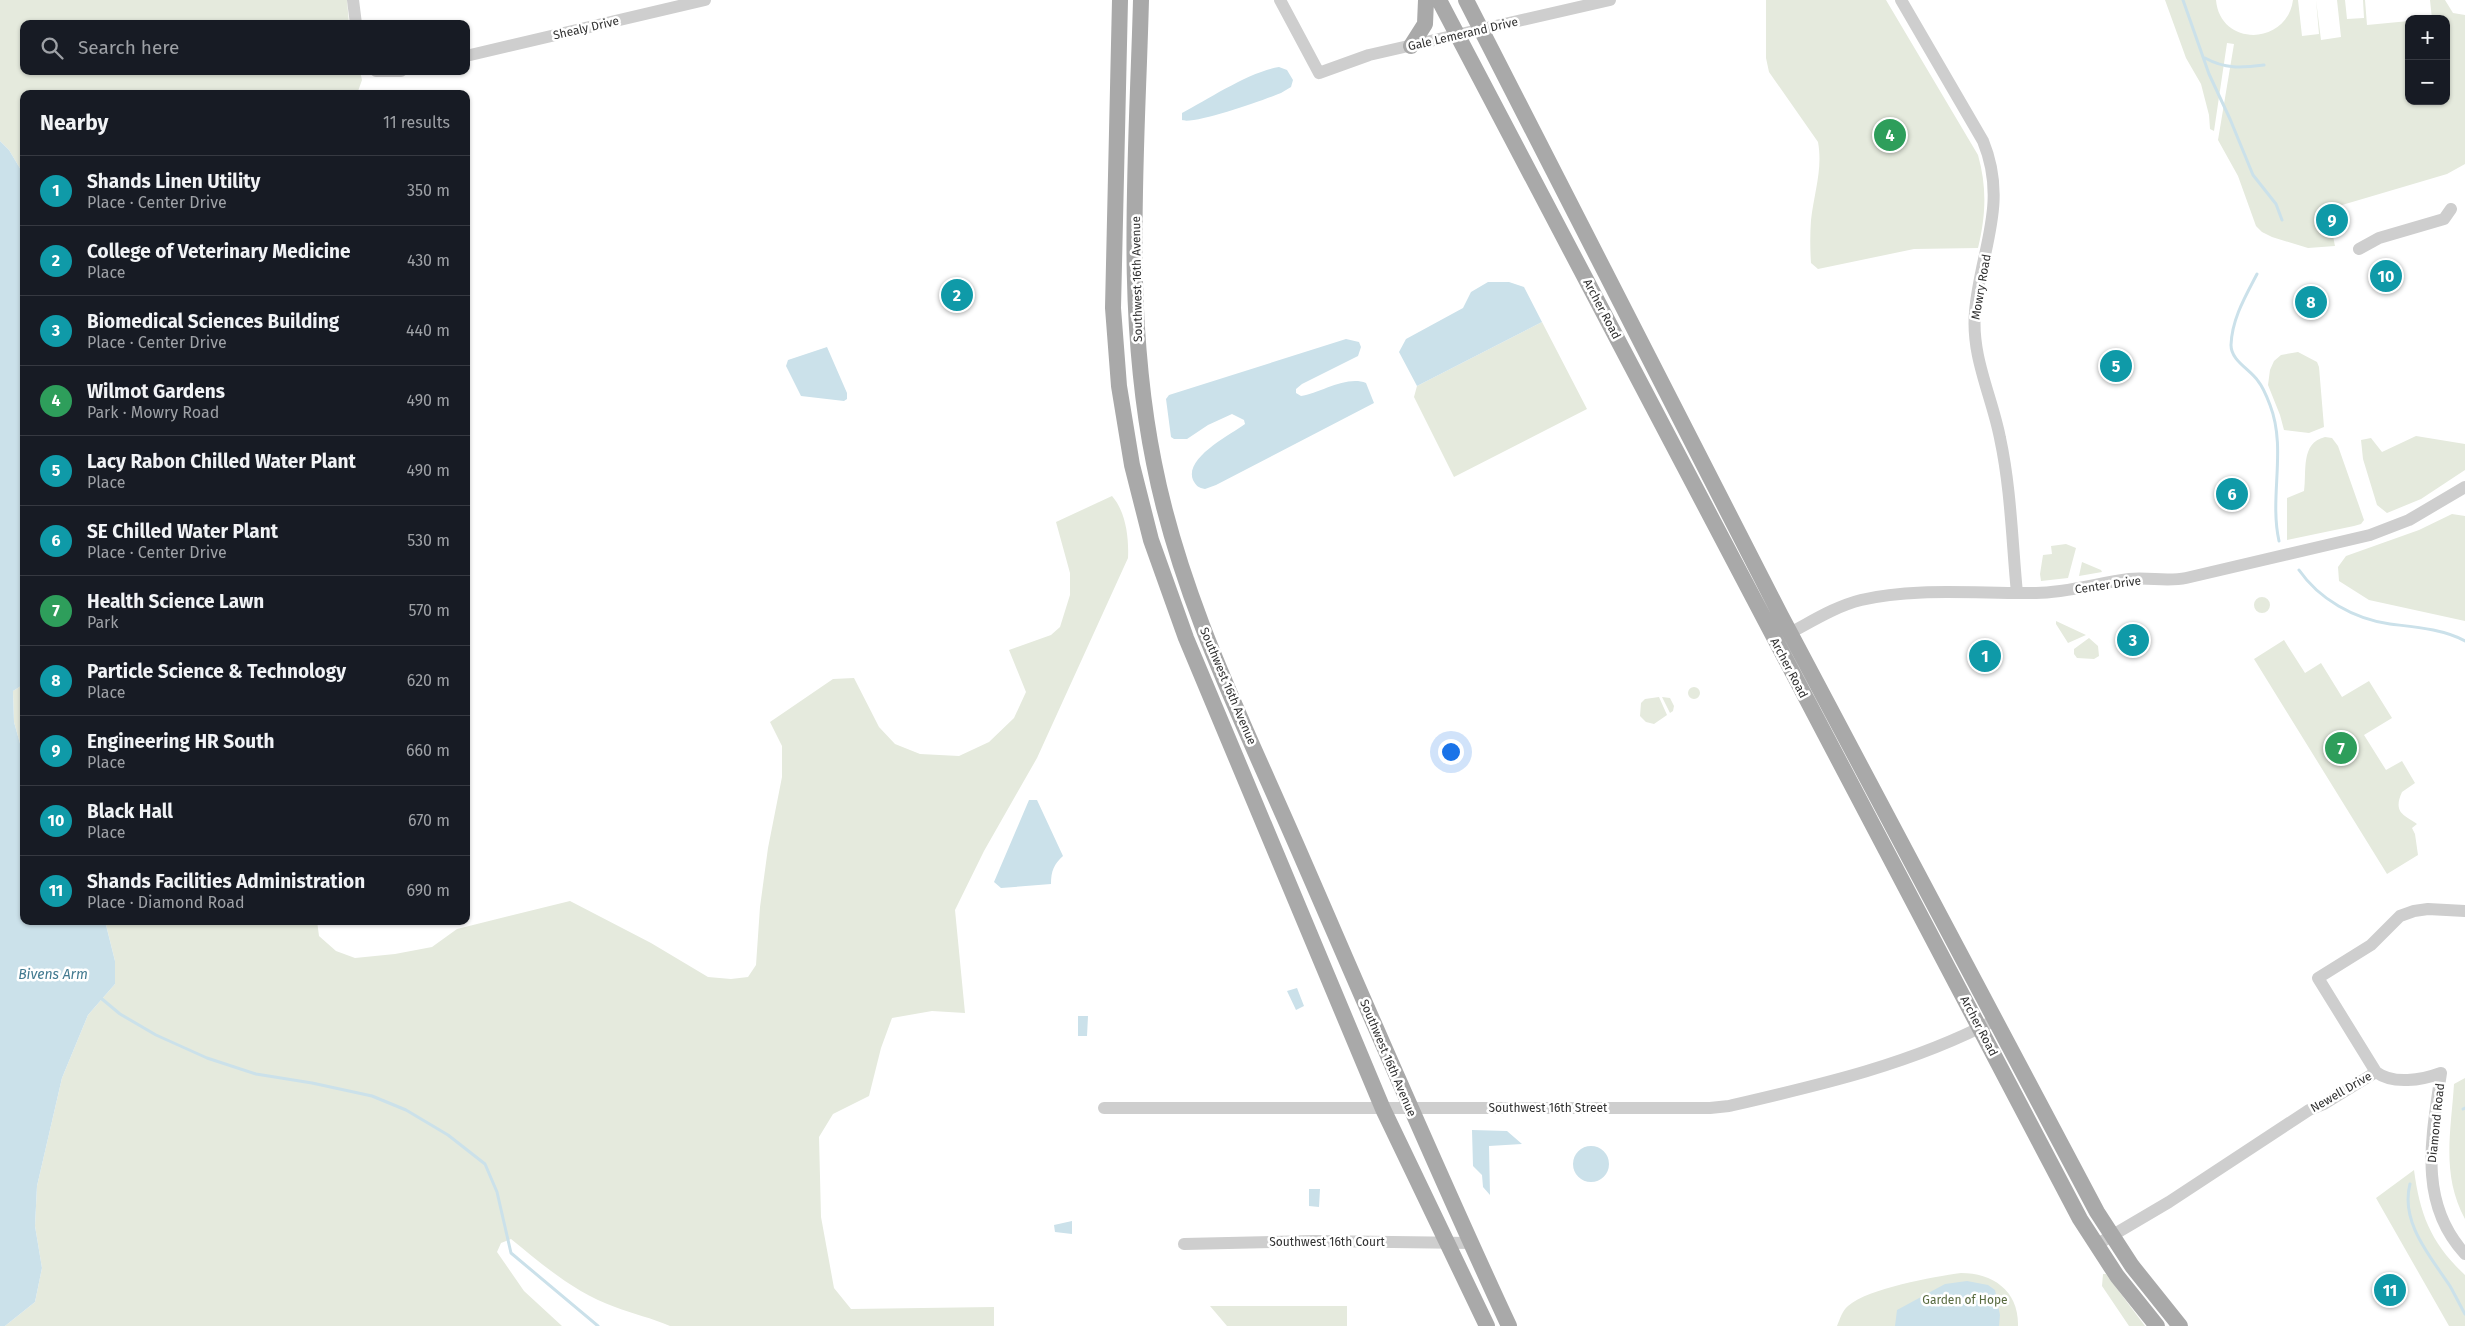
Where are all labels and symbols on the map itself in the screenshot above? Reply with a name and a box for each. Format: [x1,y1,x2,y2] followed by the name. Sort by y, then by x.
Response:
[552,14,620,42] street label: Shealy Drive
[1407,15,1519,53] street label: Gale Lemerand Drive
[1874,116,1906,154] pin: 4
[2316,201,2348,239] pin: 9
[1129,216,1145,342] street label: Southwest 16th Avenue
[1968,253,1994,321] street label: Mowry Road
[2370,257,2402,295] pin: 10
[941,276,973,314] pin: 2
[1580,277,1624,341] street label: Archer Road
[2295,283,2327,321] pin: 8
[2100,347,2132,385] pin: 5
[2216,475,2248,513] pin: 6
[2074,573,2142,597] street label: Center Drive
[2117,621,2149,659] pin: 3
[1197,625,1259,747] street label: Southwest 16th Avenue
[1767,636,1811,700] street label: Archer Road
[1969,637,2001,675] pin: 1
[2325,729,2357,767] pin: 7
[1438,739,1464,765] your location
[18,966,88,983] water label: Bivens Arm
[1957,994,2001,1058] street label: Archer Road
[1357,997,1419,1119] street label: Southwest 16th Avenue
[2308,1069,2374,1115] street label: Newell Drive
[2425,1082,2447,1164] street label: Diamond Road
[1489,1101,1608,1115] street label: Southwest 16th Street
[1269,1235,1386,1249] street label: Southwest 16th Court
[2374,1271,2406,1309] pin: 11
[1922,1293,2008,1307] park label: Garden of Hope

